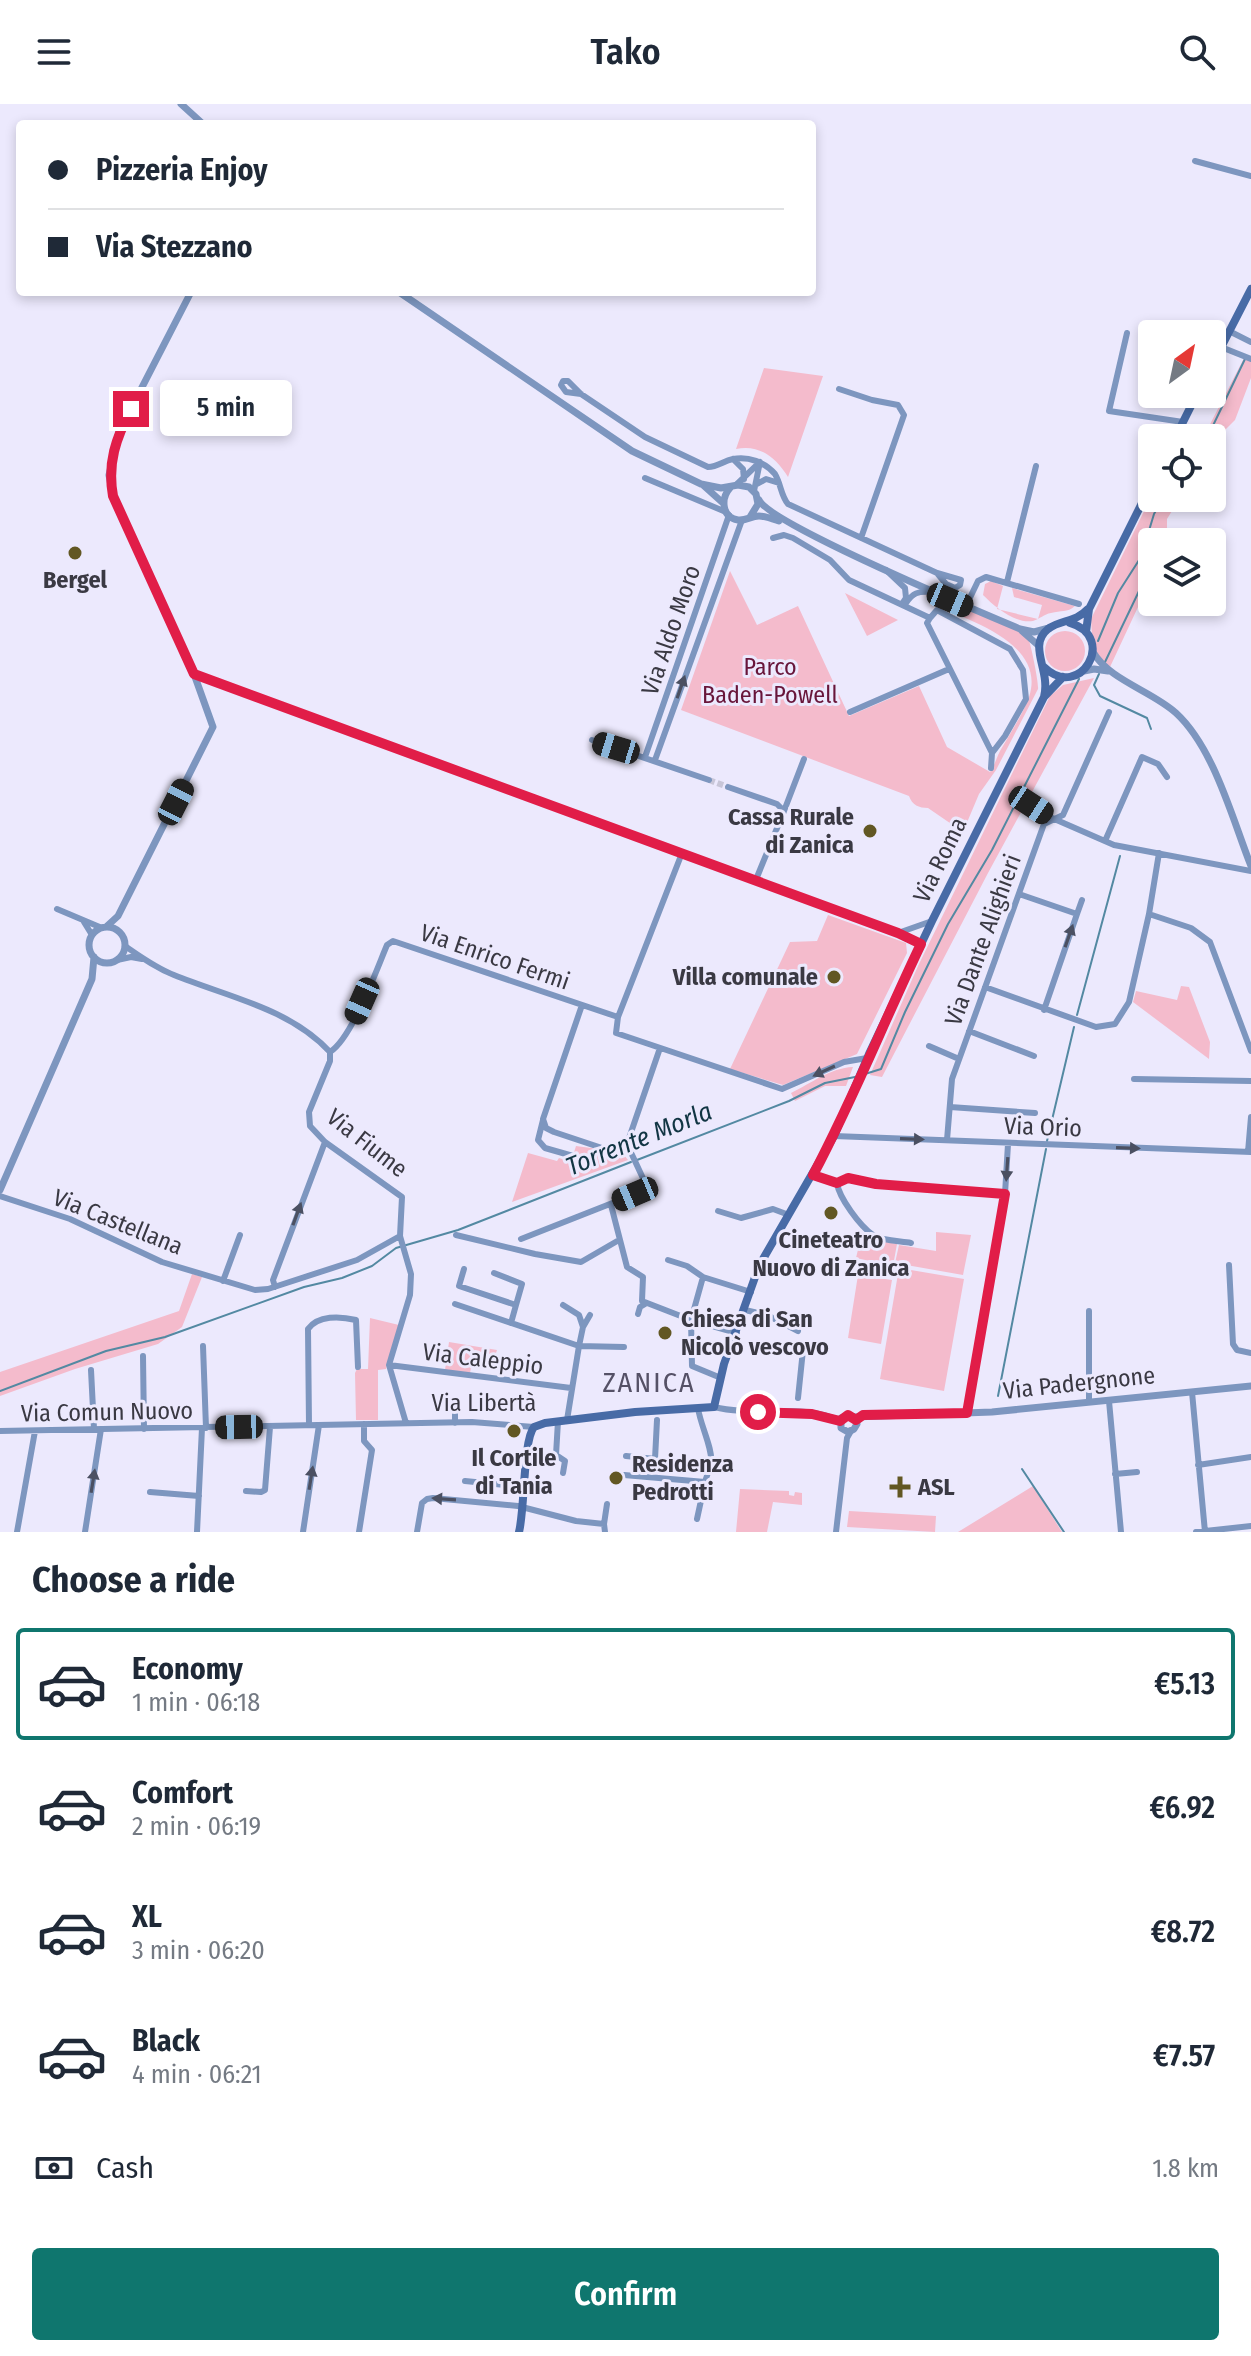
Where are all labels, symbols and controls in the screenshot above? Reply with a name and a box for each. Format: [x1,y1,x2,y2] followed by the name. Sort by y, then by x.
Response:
[32,30,76,74] icon: menu
[590,30,661,74] text: Tako
[1175,30,1219,74] icon: search
[96,152,267,188] text: Pizzeria Enjoy
[96,229,253,265] text: Via Stezzano
[1138,320,1226,408] north arrow
[1138,320,1226,616] map controls
[159,381,291,437] callout: 5 min
[113,391,149,427] route end
[197,392,255,423] text: 5 min
[1138,424,1226,512] button: locate
[1138,528,1226,616] button: layers
[66,544,84,562] marker: Bergel
[636,561,706,699] street label: Via Aldo Moro
[43,566,108,594] place label: Bergel
[923,580,977,620] car
[702,653,838,709] park label: Parco Baden-Powell
[676,675,688,699] one-way arrow
[590,730,642,766] car
[154,775,198,829] car
[1004,782,1058,828] car
[728,803,854,859] place label: Cassa Rurale di Zanica
[907,813,973,907] street label: Via Roma
[861,822,879,840] marker: Cassa Rurale di Zanica
[939,851,1027,1029] street label: Via Dante Alighieri
[417,918,573,996] street label: Via Enrico Fermi
[1064,924,1076,948] one-way arrow
[672,963,818,991] place label: Villa comunale
[825,968,843,986] marker: Villa comunale
[341,974,383,1028] car
[812,1064,836,1078] one-way arrow
[561,1096,717,1182] water label: Torrente Morla
[321,1103,413,1183] street label: Via Fiume
[1004,1112,1082,1142] street label: Via Orio
[900,1132,925,1145] one-way arrow
[1116,1141,1141,1154] one-way arrow
[1000,1157,1013,1182] one-way arrow
[608,1174,662,1214] car
[49,1183,187,1261] street label: Via Castellana
[292,1202,304,1226] one-way arrow
[822,1204,840,1222] marker: Cineteatro Nuovo di Zanica
[752,1226,910,1282] place label: Cineteatro Nuovo di Zanica
[681,1305,829,1361] place label: Chiesa di San Nicolò vescovo
[656,1324,674,1342] marker: Chiesa di San Nicolò vescovo
[421,1338,545,1380] street label: Via Caleppio
[1002,1361,1156,1405] street label: Via Padergnone
[602,1366,696,1399] district label: ZANICA
[432,1389,536,1417] street label: Via Libertà
[740,1394,776,1430] route start
[21,1396,193,1428] street label: Via Comun Nuovo
[215,1415,263,1439] car
[505,1422,523,1440] marker: Il Cortile di Tania
[472,1444,556,1500] place label: Il Cortile di Tania
[632,1450,734,1506] place label: Residenza Pedrotti
[305,1466,318,1491] one-way arrow
[87,1468,100,1493] one-way arrow
[607,1469,625,1487] marker: Residenza Pedrotti
[917,1473,955,1501] place label: ASL
[889,1476,911,1498] marker: ASL
[431,1492,456,1505] one-way arrow
[32,1558,235,1602] text: Choose a ride
[36,1648,108,1720] icon: car
[132,1651,243,1687] text: Economy
[1154,1666,1215,1702] text: €5.13
[132,1687,260,1718] text: 1 min · 06:18
[36,1772,108,1844] icon: car
[132,1775,233,1811] text: Comfort
[1149,1790,1215,1826] text: €6.92
[132,1811,261,1842] text: 2 min · 06:19
[36,1896,108,1968] icon: car
[132,1899,162,1935] text: XL
[1151,1914,1215,1950] text: €8.72
[132,1935,265,1966] text: 3 min · 06:20
[36,2020,108,2092] icon: car
[132,2023,200,2059] text: Black
[1153,2038,1215,2074] text: €7.57
[132,2059,262,2090] text: 4 min · 06:21
[32,2146,76,2190] icon: cash
[96,2150,154,2186] text: Cash
[1152,2153,1219,2184] text: 1.8 km
[32,2248,1219,2340] button: Confirm

